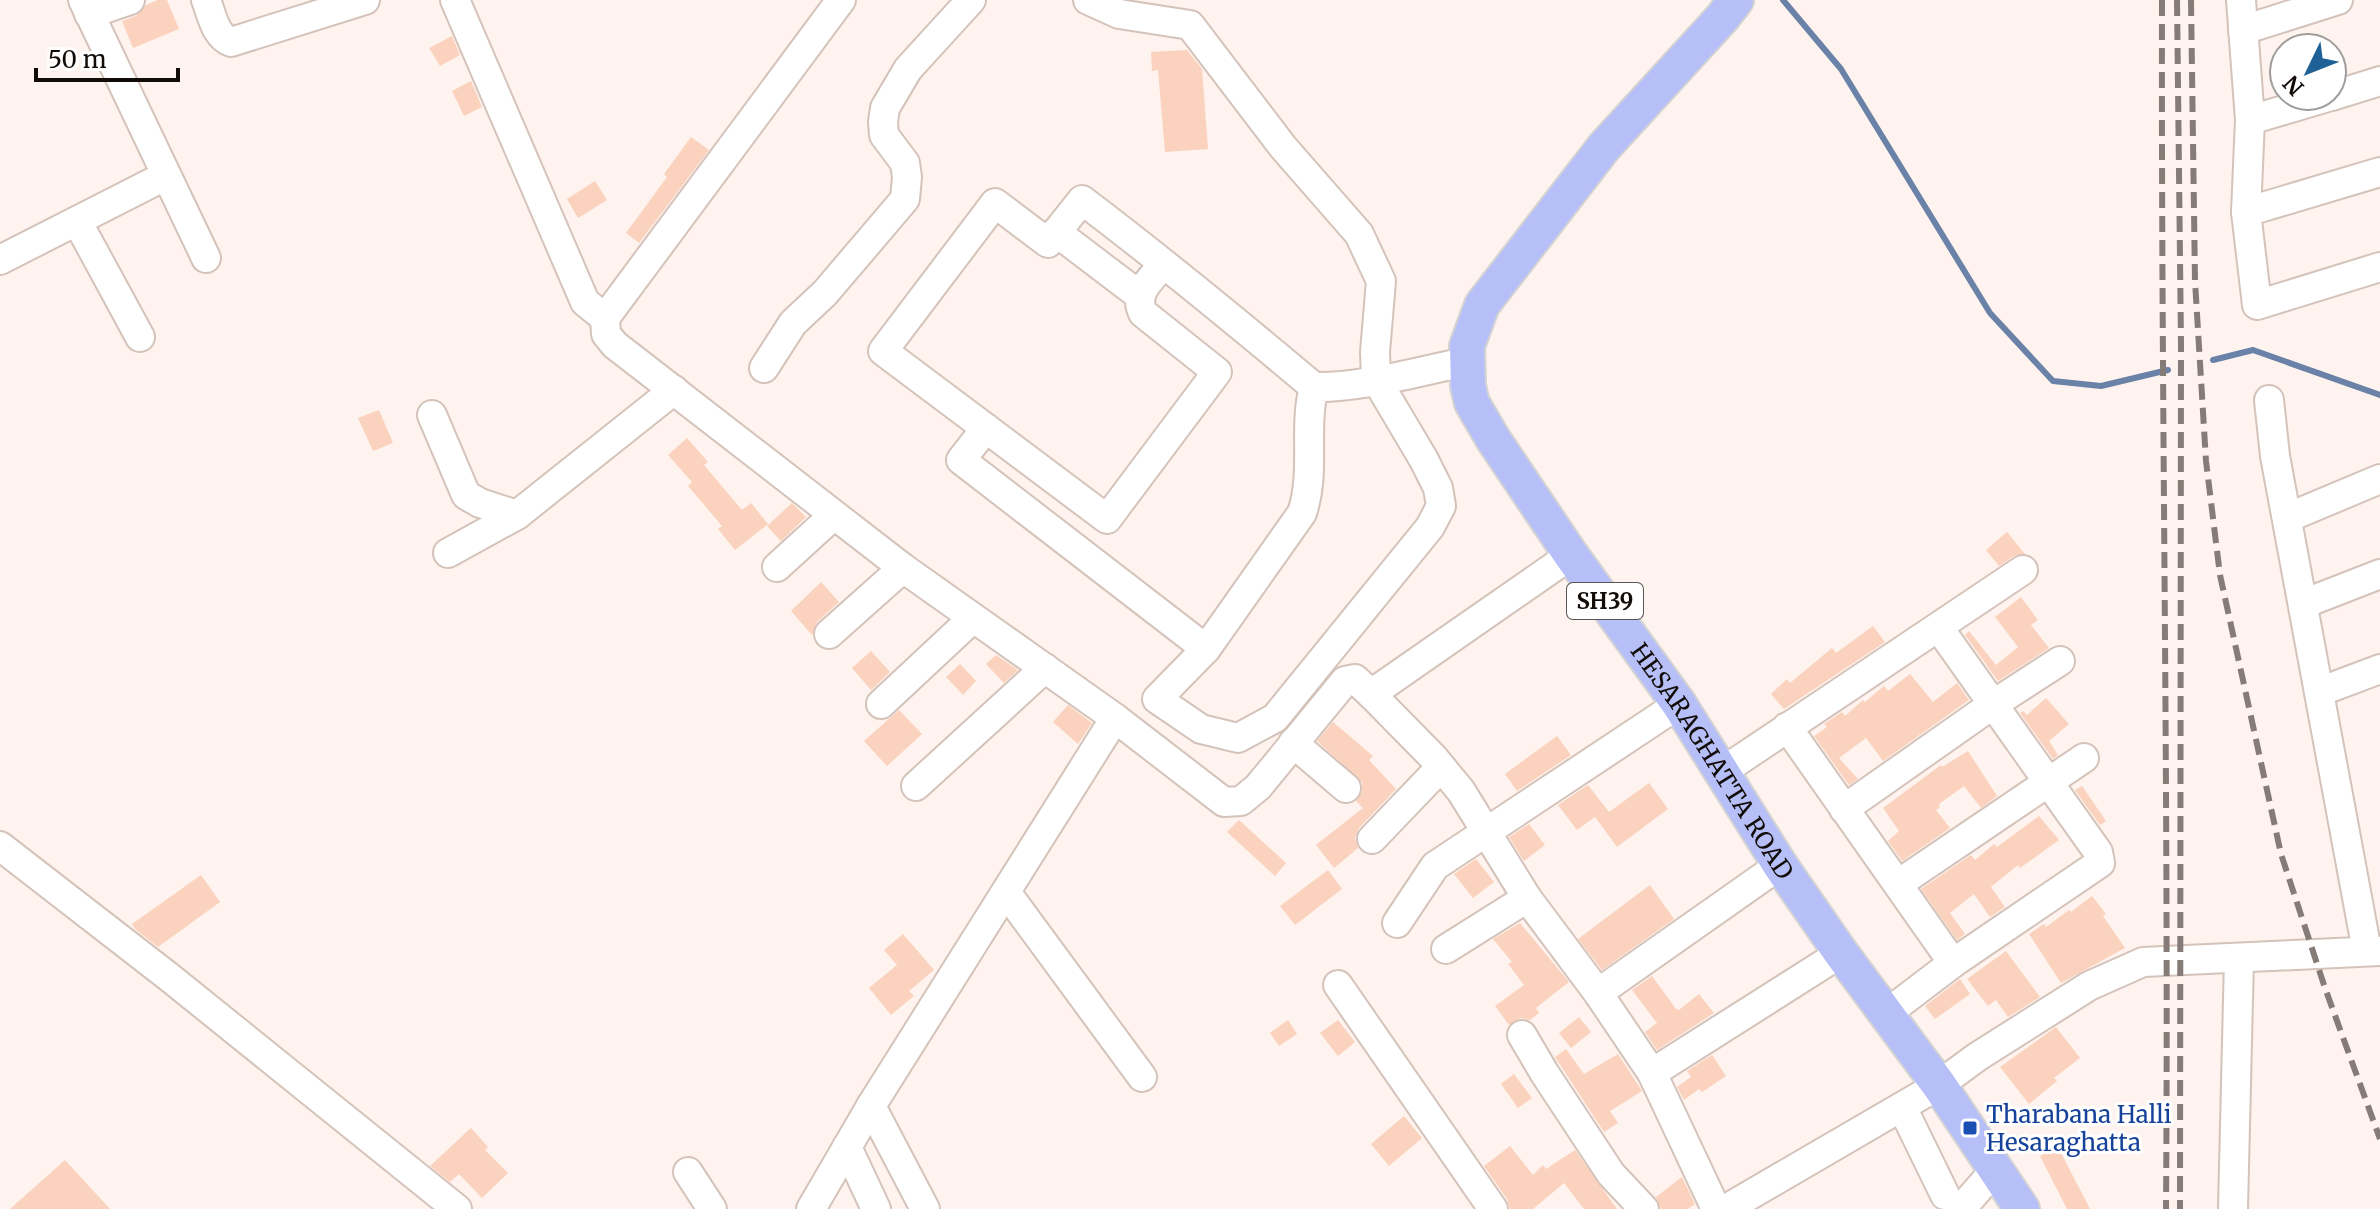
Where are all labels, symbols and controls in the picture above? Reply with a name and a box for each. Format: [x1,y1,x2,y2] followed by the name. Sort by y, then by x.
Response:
[36,32,178,82] scale bar
[2268,32,2348,112] north arrow
[48,44,107,75] text: 50 m
[2277,69,2310,102] text: N
[1567,583,1643,619] road number: SH39
[1624,637,1801,885] street label: HESARAGHATTA ROAD
[1986,1099,2172,1158] place label: Tharabana Halli Hesaraghatta
[1961,1119,1979,1137] marker: Tharabana Halli Hesaraghatta

